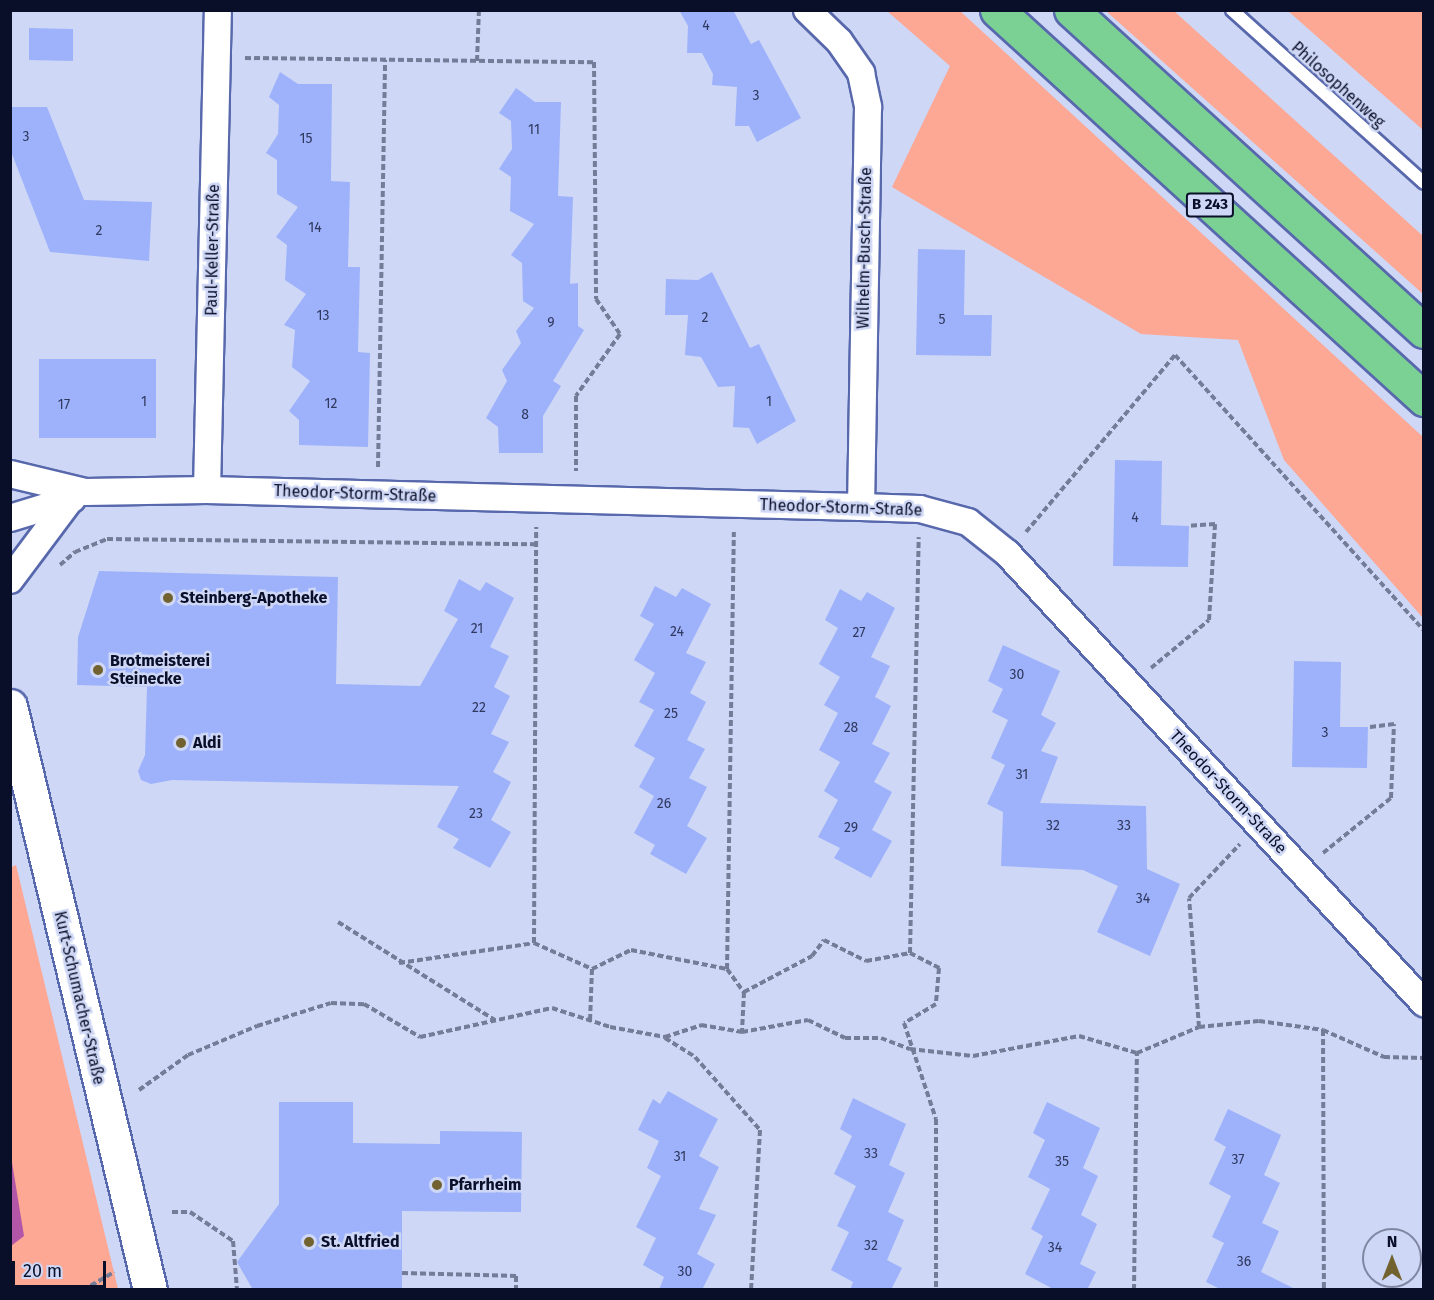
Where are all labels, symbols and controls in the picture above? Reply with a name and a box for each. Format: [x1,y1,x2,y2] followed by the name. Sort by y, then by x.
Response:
[702,18,710,34] house number: 4
[1287,38,1389,132] street label: Philosophenweg
[753,88,759,104] house number: 3
[528,122,540,138] house number: 11
[23,129,29,145] house number: 3
[299,131,313,147] house number: 15
[854,167,876,329] street label: Wilhelm-Busch-Straße
[202,184,224,316] street label: Paul-Keller-Straße
[1184,193,1236,217] road number: B 243
[308,220,322,236] house number: 14
[96,223,102,239] house number: 2
[316,308,330,324] house number: 13
[702,310,708,326] house number: 2
[938,312,946,328] house number: 5
[547,315,555,331] house number: 9
[141,394,147,410] house number: 1
[766,394,772,410] house number: 1
[325,396,337,412] house number: 12
[58,397,70,413] house number: 17
[521,407,529,423] house number: 8
[274,482,436,506] street label: Theodor-Storm-Straße
[760,496,922,520] street label: Theodor-Storm-Straße
[1131,510,1139,526] house number: 4
[180,588,327,608] place label: Steinberg-Apotheke
[161,591,175,605] marker: Steinberg-Apotheke
[471,621,483,637] house number: 21
[670,624,684,640] house number: 24
[852,625,866,641] house number: 27
[110,651,210,689] place label: Brotmeisterei Steinecke
[91,663,105,677] marker: Brotmeisterei Steinecke
[1010,667,1024,683] house number: 30
[472,700,486,716] house number: 22
[664,706,678,722] house number: 25
[844,720,858,736] house number: 28
[1322,725,1328,741] house number: 3
[1166,726,1290,858] street label: Theodor-Storm-Straße
[193,733,221,753] place label: Aldi
[174,736,188,750] marker: Aldi
[1016,767,1028,783] house number: 31
[657,796,671,812] house number: 26
[469,806,483,822] house number: 23
[1046,818,1060,834] house number: 32
[1117,818,1131,834] house number: 33
[844,820,858,836] house number: 29
[1136,891,1150,907] house number: 34
[50,909,108,1087] street label: Kurt-Schumacher-Straße
[864,1146,878,1162] house number: 33
[674,1149,686,1165] house number: 31
[1231,1152,1245,1168] house number: 37
[1055,1154,1069,1170] house number: 35
[449,1175,522,1195] place label: Pfarrheim
[430,1178,444,1192] marker: Pfarrheim
[1362,1228,1422,1288] north arrow
[321,1232,400,1252] place label: St. Altfried
[1387,1232,1397,1251] text: N
[302,1235,316,1249] marker: St. Altfried
[864,1238,878,1254] house number: 32
[1048,1240,1062,1256] house number: 34
[15,1249,110,1287] scale bar
[1237,1254,1251,1270] house number: 36
[23,1260,62,1282] text: 20 m
[678,1264,692,1280] house number: 30

